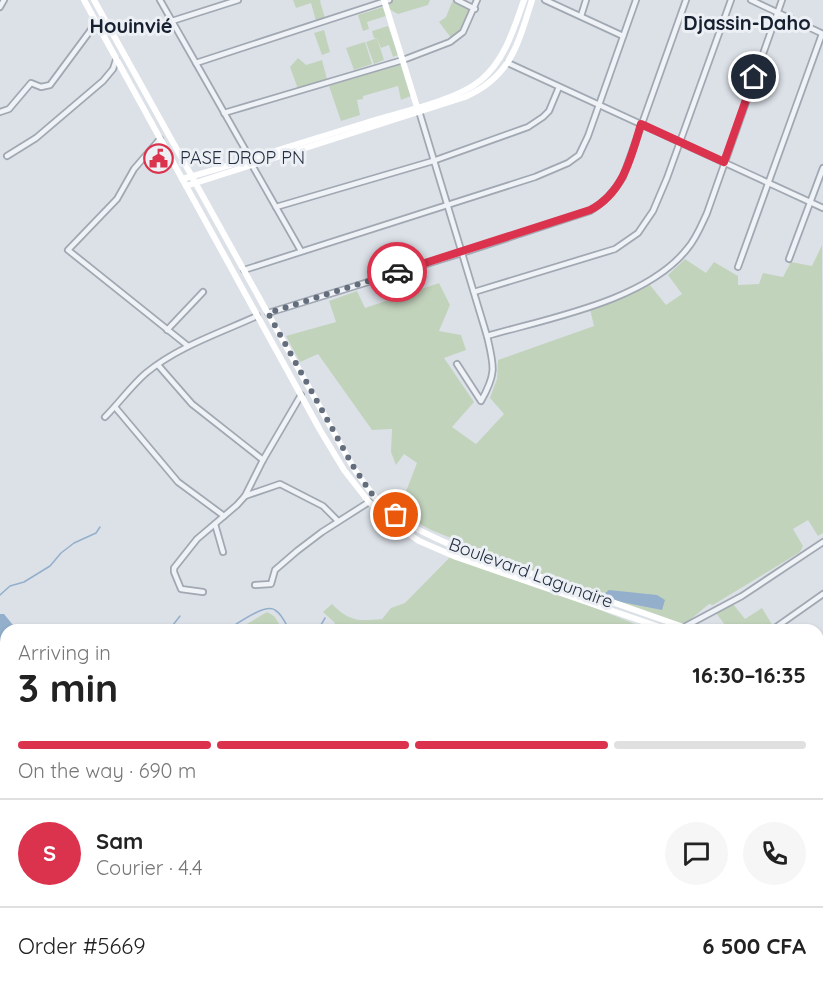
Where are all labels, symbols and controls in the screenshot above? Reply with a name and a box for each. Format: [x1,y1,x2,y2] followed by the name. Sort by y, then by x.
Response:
[683,10,811,35] district label: Djassin-Daho
[90,13,172,38] district label: Houinvié
[728,51,779,102] pin
[737,60,770,93] icon: home
[143,142,175,174] public building icon: PASE DROP PN
[180,146,305,169] place label: PASE DROP PN
[367,242,427,302] courier
[381,256,414,289] icon: car
[370,489,421,540] pin
[379,498,412,531] icon: bag
[446,532,617,613] street label: Boulevard Lagunaire
[18,640,111,665] text: Arriving in
[692,661,806,689] text: 16:30–16:35
[18,663,118,712] text: 3 min
[18,758,196,783] text: On the way · 690 m
[665,822,728,885] button: chat
[743,822,806,885] button: phone
[96,827,143,855] text: Sam
[43,839,56,867] text: S
[96,855,202,880] text: Courier · 4.4
[18,932,145,960] text: Order #5669
[702,932,806,960] text: 6 500 CFA

